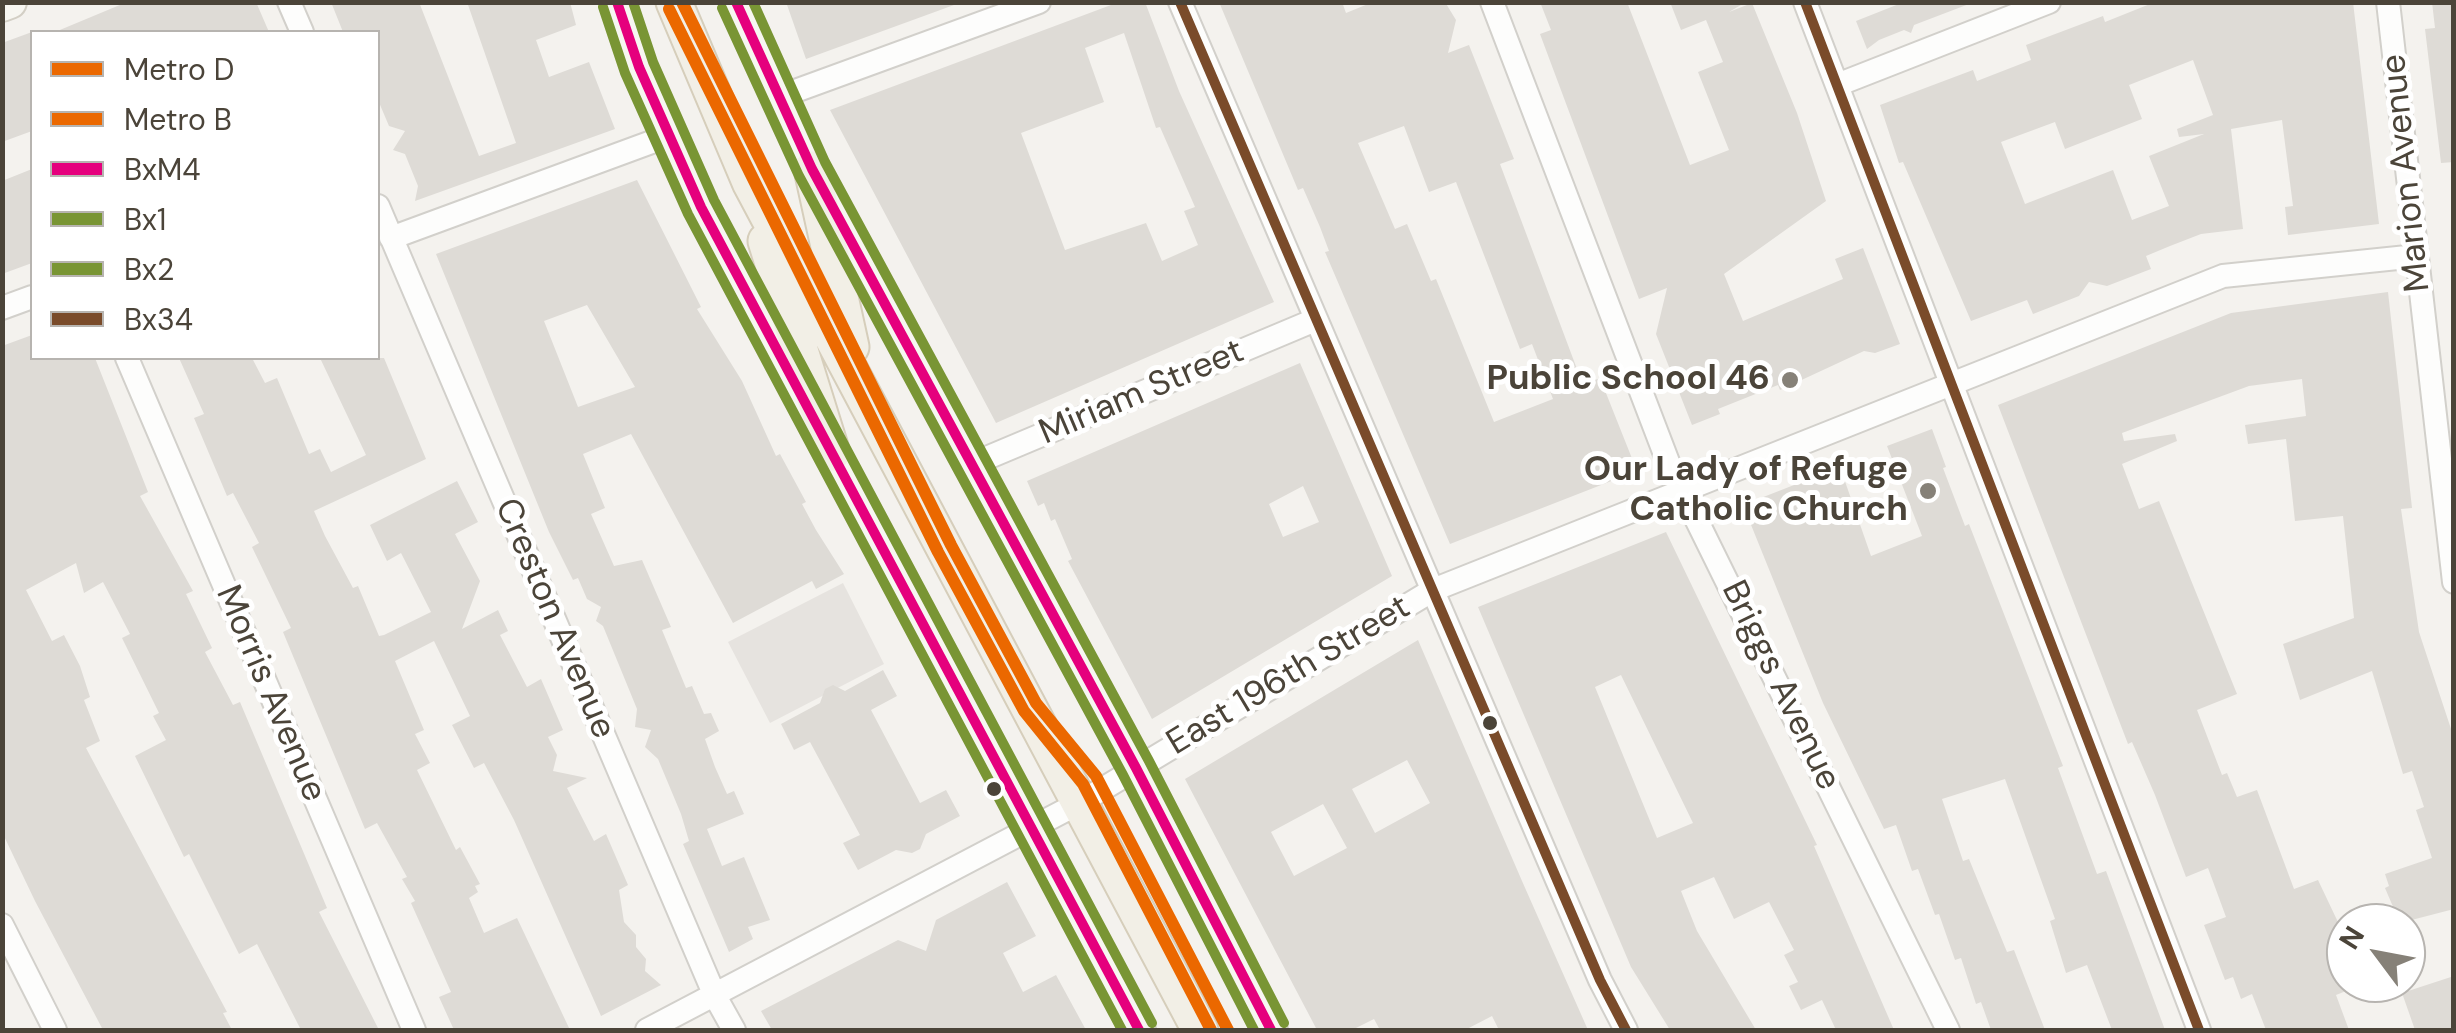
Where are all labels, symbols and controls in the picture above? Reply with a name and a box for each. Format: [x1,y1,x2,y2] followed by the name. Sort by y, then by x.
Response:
[30,30,380,360] legend
[124,50,234,89] text: Metro D
[2374,52,2440,294] street label: Marion Avenue
[124,100,232,139] text: Metro B
[124,150,200,189] text: BxM4
[124,200,166,239] text: Bx1
[124,250,174,289] text: Bx2
[124,300,193,339] text: Bx34
[1034,331,1250,455] street label: Miriam Street
[1486,359,1770,401] place label: Public School 46
[1779,369,1801,391] marker: Public School 46
[1584,450,1908,532] place label: Our Lady of Refuge Catholic Church
[1917,480,1939,502] marker: Our Lady of Refuge Catholic Church
[485,493,623,745] street label: Creston Avenue
[1711,575,1849,797] street label: Briggs Avenue
[206,580,334,808] street label: Morris Avenue
[1160,587,1418,765] street label: East 196th Street
[1480,713,1500,733] unlabelled marker
[984,779,1004,799] unlabelled marker
[2326,903,2426,1003] north arrow
[2331,919,2373,956] text: N

